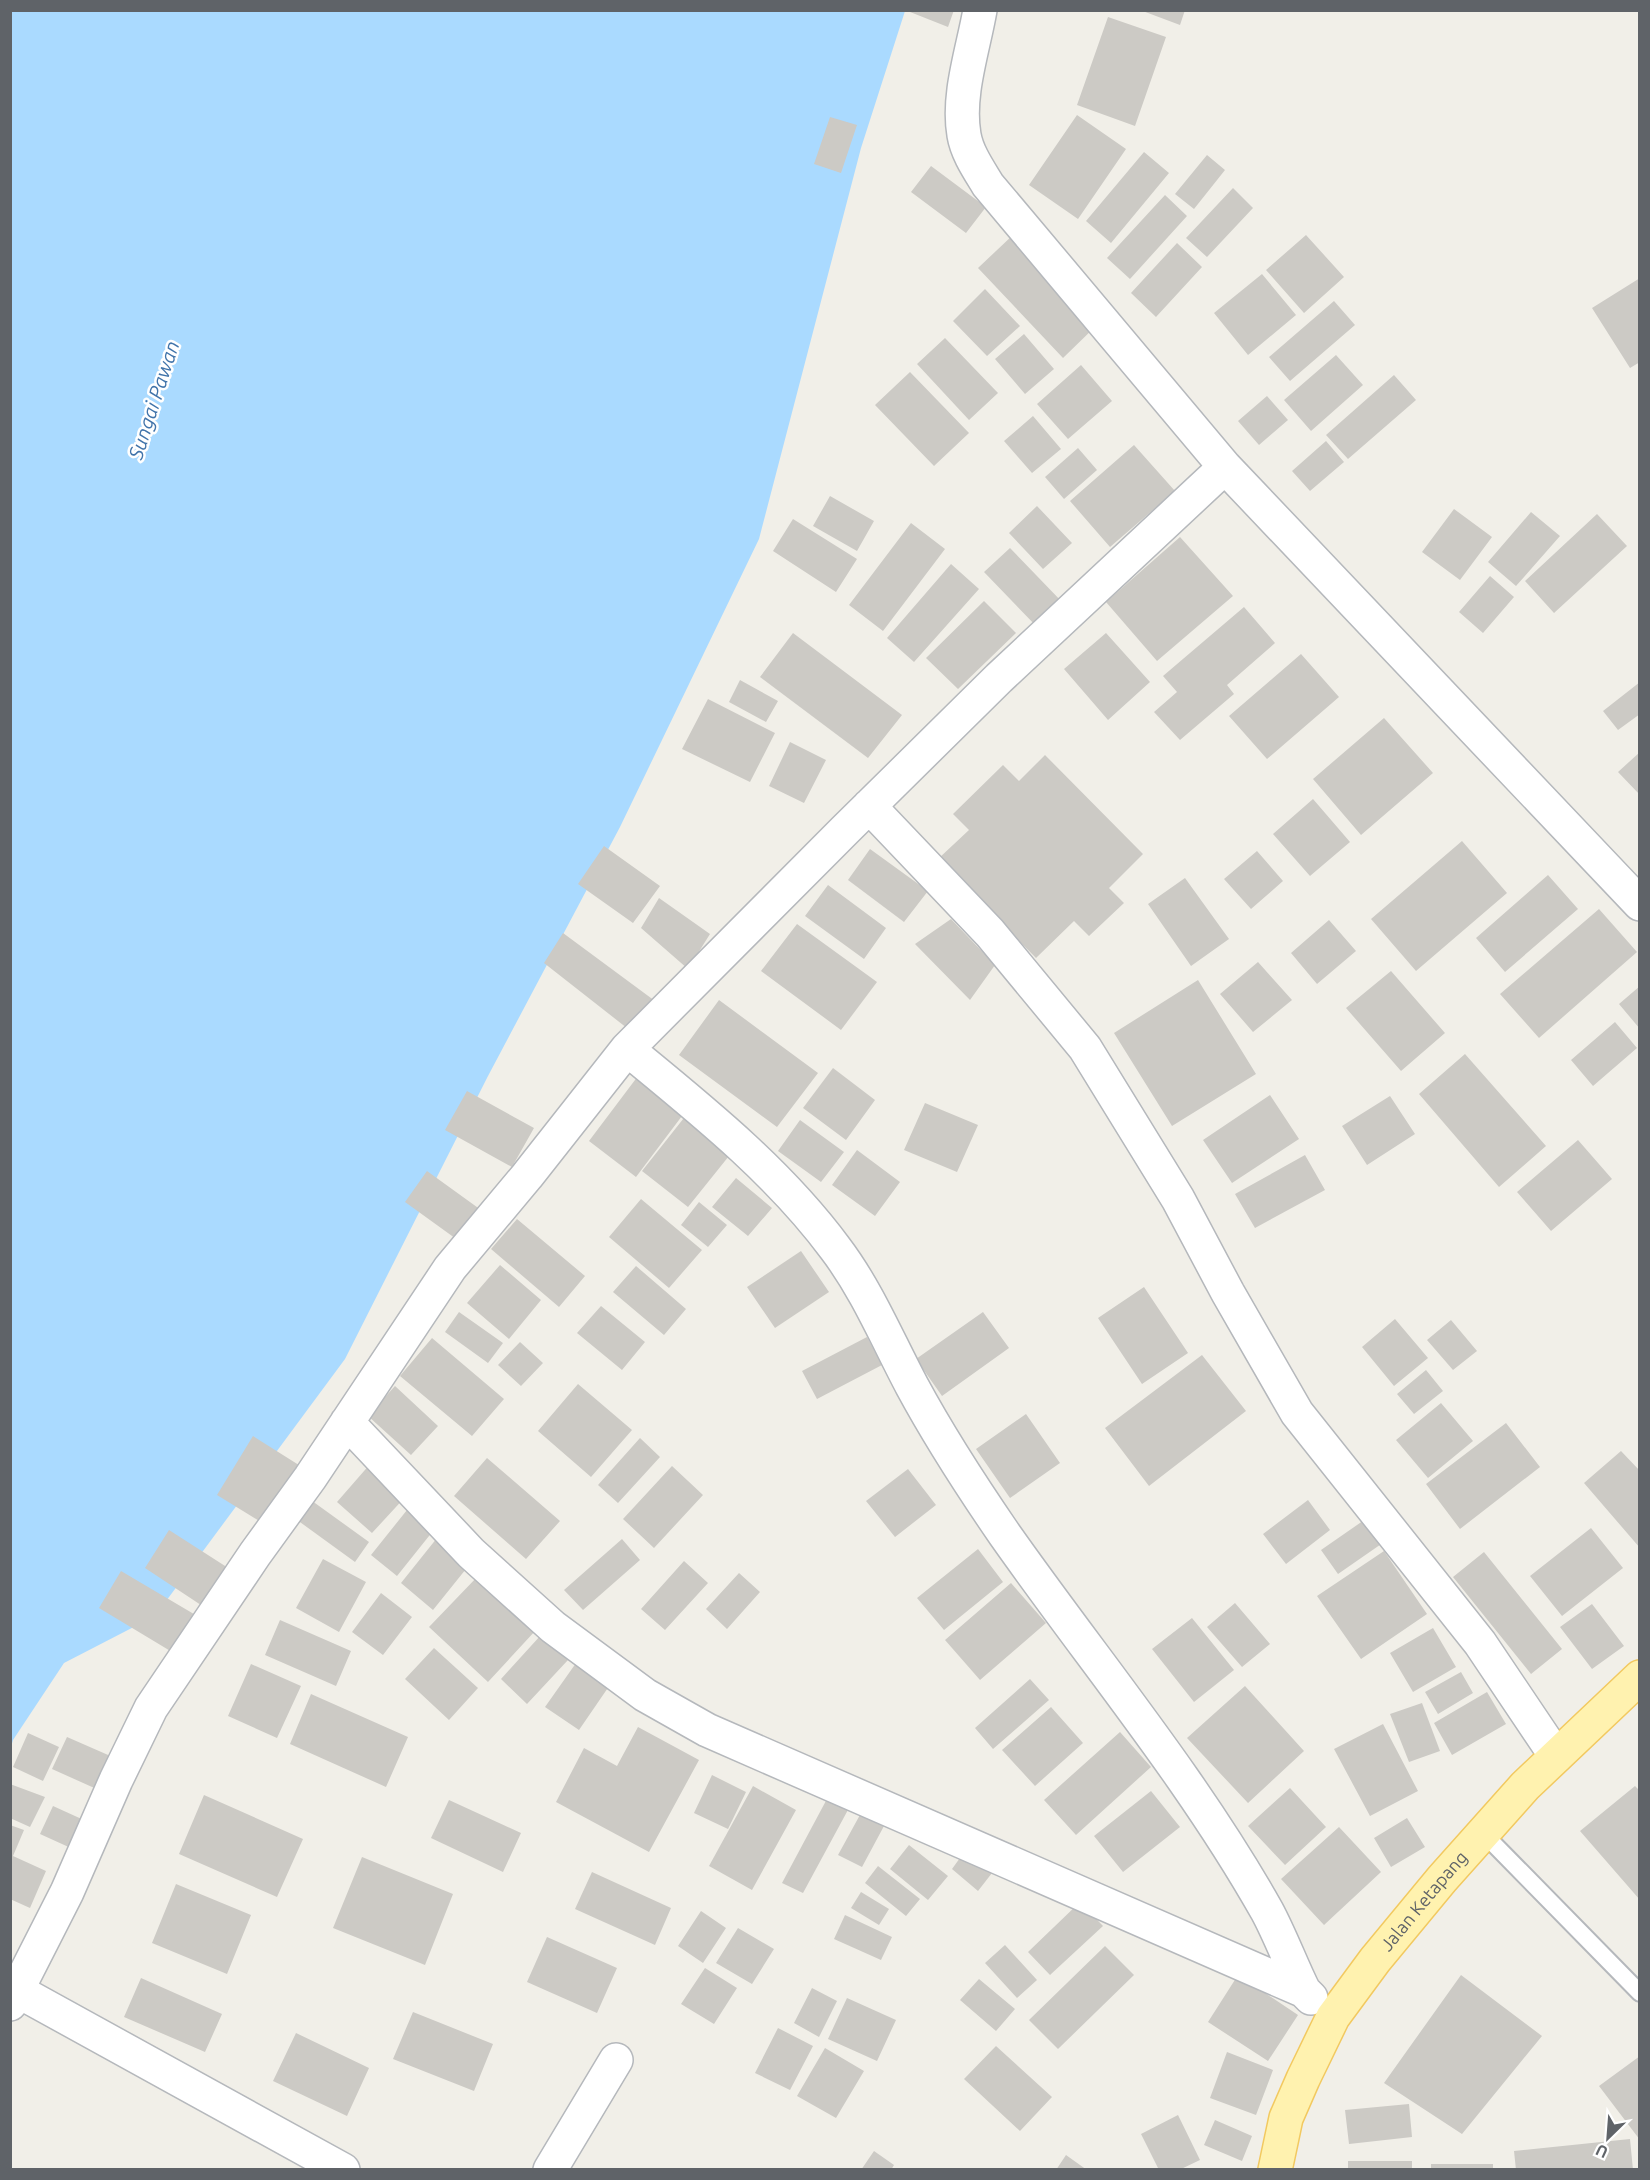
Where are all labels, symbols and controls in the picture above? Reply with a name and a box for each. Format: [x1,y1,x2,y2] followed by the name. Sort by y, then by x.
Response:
[123,338,184,463] water label: Sungai Pawan
[1376,1847,1471,1954] street label: Jalan Ketapang
[1578,2108,1638,2168] north arrow
[1593,2141,1611,2162] text: U

